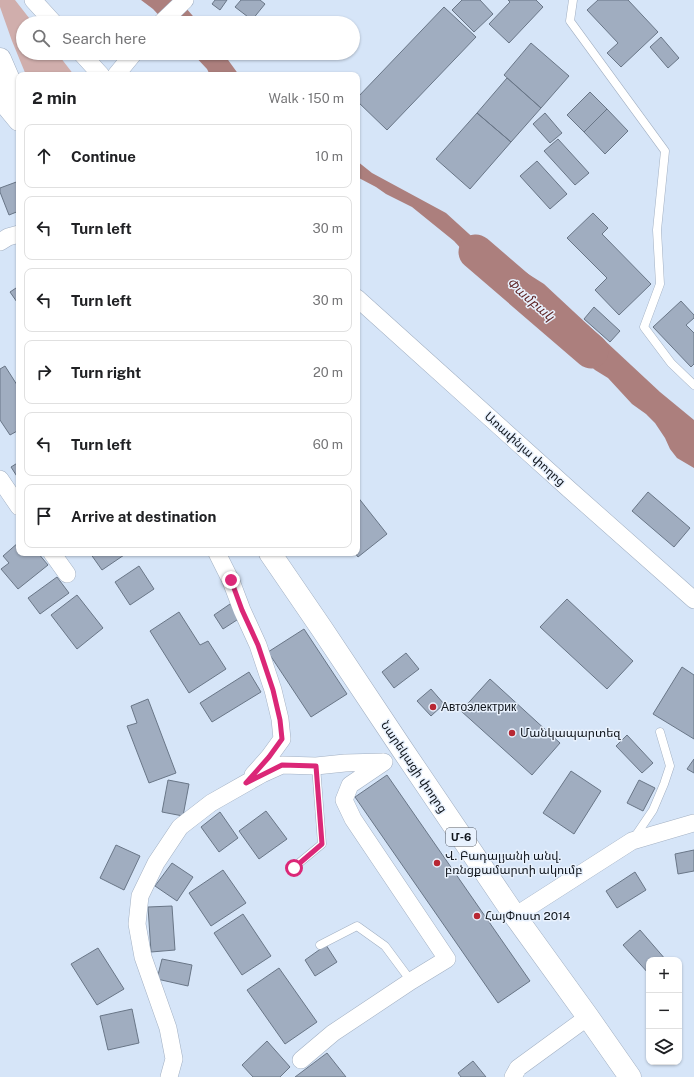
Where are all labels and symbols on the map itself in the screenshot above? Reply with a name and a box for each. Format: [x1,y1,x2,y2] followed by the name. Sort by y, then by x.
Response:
[503,275,558,326] water label: Փամբակ
[482,409,568,489] street label: Առափնյա փողոց
[222,571,240,589] route end
[441,700,517,714] place label: Автоэлектрик
[428,702,438,712] marker: Автоэлектрик
[378,718,450,816] street label: Նարեկացի փողոց
[520,726,621,740] place label: Մանկապարտեզ
[507,728,517,738] marker: Մանկապարտեզ
[446,828,476,846] road number: Մ-6
[445,849,582,877] place label: Վ. Բադալյանի անվ. բռնցքամարտի ակումբ
[432,858,442,868] marker: Վ. Բադալյանի անվ. բռնցքամարտի ակումբ
[285,859,303,877] route start
[485,909,571,923] place label: ՀայՓոստ 2014
[472,911,482,921] marker: ՀայՓոստ 2014

